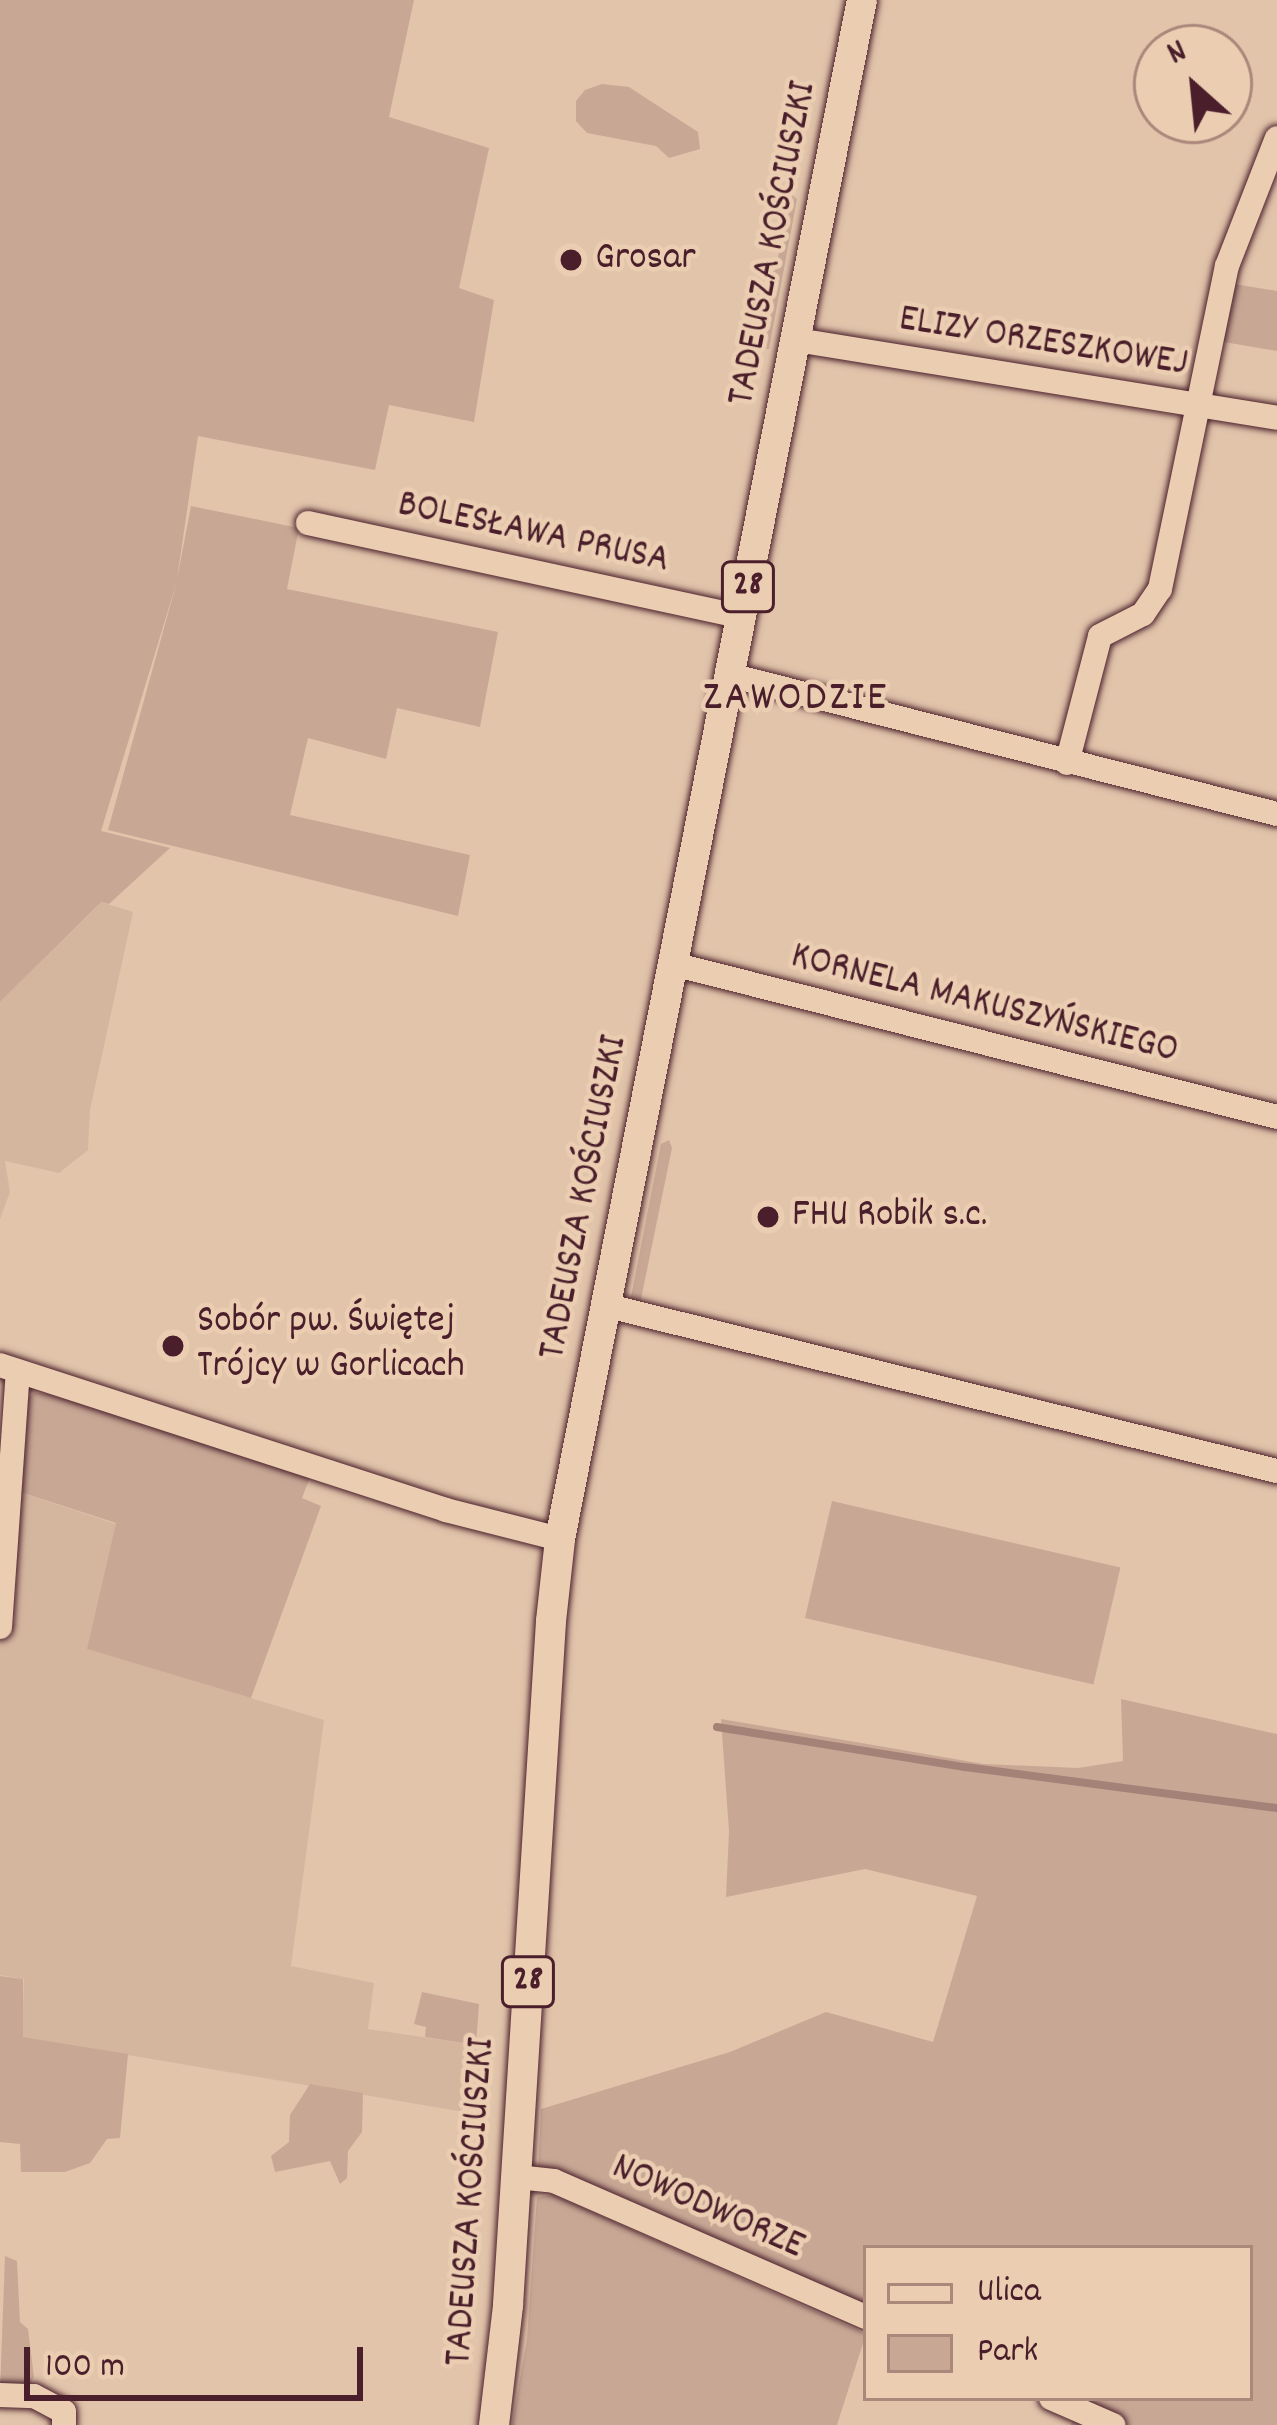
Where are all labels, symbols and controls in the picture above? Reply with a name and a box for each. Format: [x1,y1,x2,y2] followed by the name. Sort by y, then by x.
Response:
[1133,24,1253,144] north arrow
[1160,30,1196,79] text: N
[721,78,829,410] street label: TADEUSZA KOŚCIUSZKI
[595,237,696,283] place label: Grosar
[558,247,584,273] marker: Grosar
[895,298,1191,390] street label: ELIZY ORZESZKOWEJ
[393,483,673,587] street label: BOLESŁAWA PRUSA
[718,557,778,617] road number: 28
[703,675,889,725] district label: ZAWODZIE
[786,935,1182,1077] street label: KORNELA MAKUSZYŃSKIEGO
[532,1032,640,1364] street label: TADEUSZA KOŚCIUSZKI
[792,1194,987,1240] place label: FHU Robik s.c.
[755,1204,781,1230] marker: FHU Robik s.c.
[197,1301,465,1392] place label: Sobór pw. Świętej Trójcy w Gorlicach
[160,1333,186,1359] marker: Sobór pw. Świętej Trójcy w Gorlicach
[498,1952,558,2012] road number: 28
[438,2036,508,2368] street label: TADEUSZA KOŚCIUSZKI
[604,2146,810,2272] street label: NOWODWORZE
[863,2245,1253,2401] legend
[977,2267,1041,2319] text: Ulica
[30,2323,369,2397] scale bar
[977,2327,1038,2379] text: Park
[45,2342,125,2394] text: 100 m

